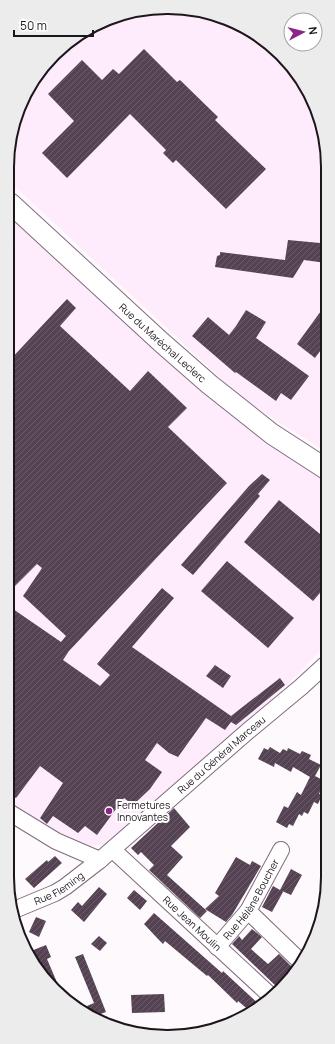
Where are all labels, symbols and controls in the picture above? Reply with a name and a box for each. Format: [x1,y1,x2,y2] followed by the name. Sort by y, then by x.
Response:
[14,12,93,38] scale bar
[283,12,323,52] north arrow
[20,17,47,34] text: 50 m
[305,26,321,36] text: N
[116,300,210,386] street label: Rue du Maréchal Leclerc
[174,713,268,796] street label: Rue du Général Marceau
[117,798,170,824] place label: Fermetures Innovantes
[104,806,114,816] marker: Fermetures Innovantes
[220,856,282,942] street label: Rue Hélène Boucher
[32,868,87,908] street label: Rue Fleming
[160,893,225,954] street label: Rue Jean Moulin

